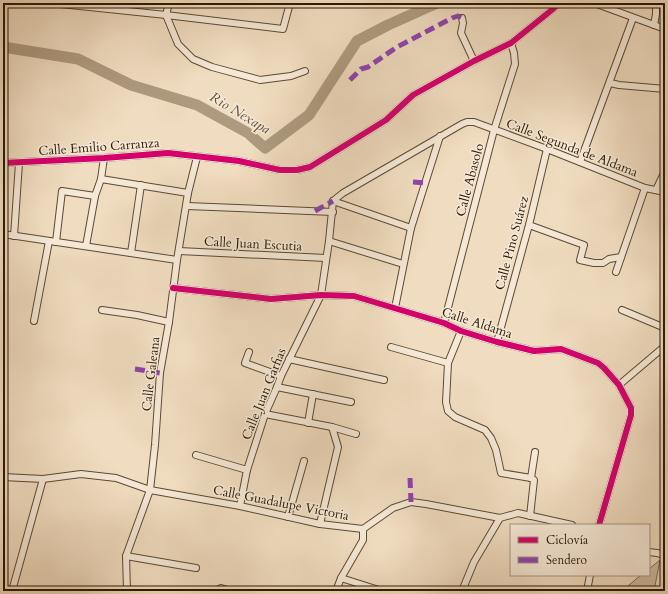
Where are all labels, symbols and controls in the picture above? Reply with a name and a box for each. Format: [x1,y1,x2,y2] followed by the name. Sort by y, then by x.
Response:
[206,87,274,139] water label: Rio Nexapa
[503,115,641,182] street label: Calle Segunda de Aldama
[38,134,160,160] street label: Calle Emilio Carranza
[452,141,488,219] street label: Calle Abasolo
[491,194,533,292] street label: Calle Pino Suárez
[203,232,303,256] street label: Calle Juan Escutia
[439,303,515,343] street label: Calle Aldama
[137,335,165,412] street label: Calle Galeana
[237,345,291,443] street label: Calle Juan Garfias
[211,481,351,525] street label: Calle Guadalupe Victoria
[510,524,650,576] legend
[546,532,589,548] text: Ciclovía
[546,552,587,568] text: Sendero

